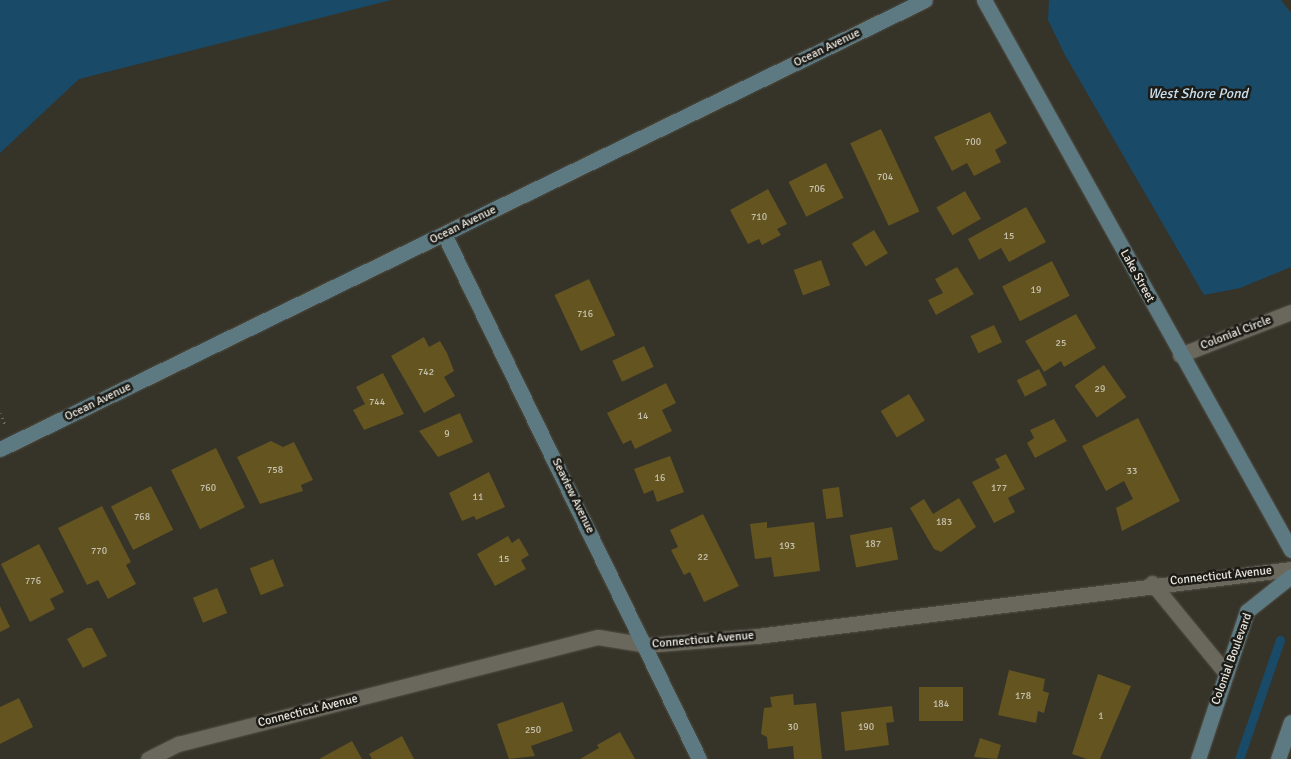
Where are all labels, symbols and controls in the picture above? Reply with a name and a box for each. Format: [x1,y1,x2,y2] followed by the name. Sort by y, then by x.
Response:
[791,26,863,70] street label: Ocean Avenue
[1148,86,1248,102] water label: West Shore Pond
[965,137,981,149] house number: 700
[877,172,893,184] house number: 704
[809,184,825,196] house number: 706
[427,203,499,247] street label: Ocean Avenue
[751,212,767,224] house number: 710
[1004,231,1014,243] house number: 15
[1117,247,1157,305] street label: Lake Street
[1031,285,1041,297] house number: 19
[577,309,593,321] house number: 716
[1198,313,1274,353] street label: Colonial Circle
[1056,338,1066,350] house number: 25
[418,367,434,379] house number: 742
[62,380,134,424] street label: Ocean Avenue
[1095,384,1105,396] house number: 29
[369,397,385,409] house number: 744
[638,411,648,423] house number: 14
[444,429,450,441] house number: 9
[549,456,597,536] street label: Seaview Avenue
[267,465,283,477] house number: 758
[1127,466,1137,478] house number: 33
[655,473,665,485] house number: 16
[200,483,216,495] house number: 760
[991,483,1007,495] house number: 177
[473,492,483,504] house number: 11
[134,512,150,524] house number: 768
[936,517,952,529] house number: 183
[865,539,881,551] house number: 187
[779,541,795,553] house number: 193
[91,546,107,558] house number: 770
[698,552,708,564] house number: 22
[499,554,509,566] house number: 15
[1169,563,1273,589] street label: Connecticut Avenue
[25,576,41,588] house number: 776
[1209,611,1255,707] street label: Colonial Boulevard
[651,628,755,652] street label: Connecticut Avenue
[1015,691,1031,703] house number: 178
[257,692,359,730] street label: Connecticut Avenue
[933,699,949,711] house number: 184
[1098,711,1104,723] house number: 1
[788,722,798,734] house number: 30
[858,722,874,734] house number: 190
[525,725,541,737] house number: 250

